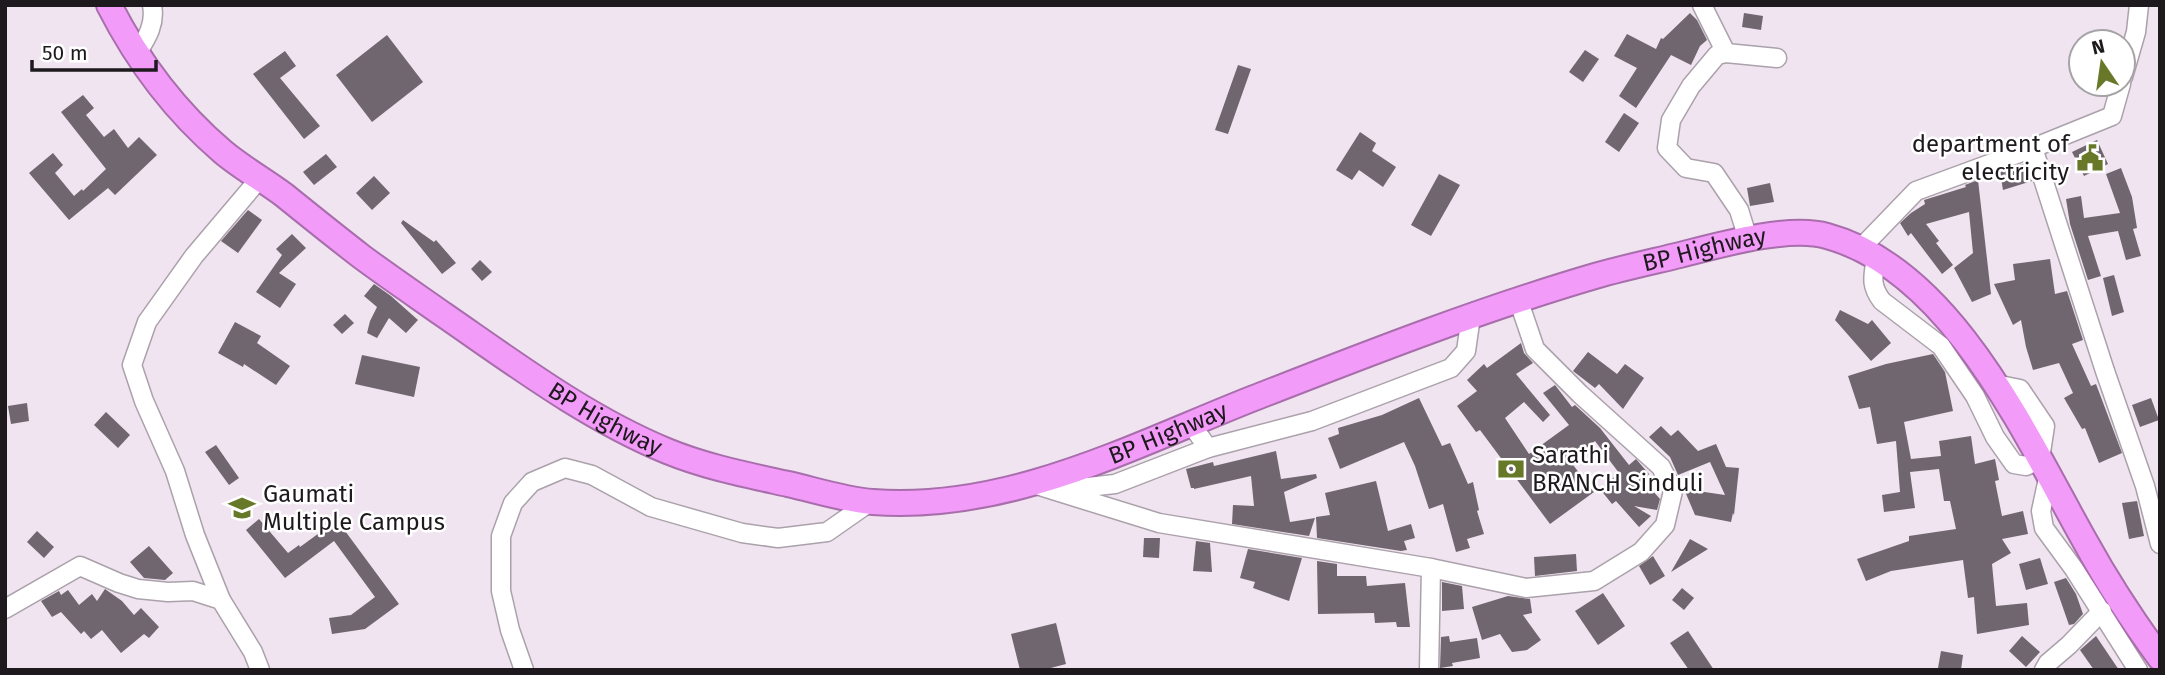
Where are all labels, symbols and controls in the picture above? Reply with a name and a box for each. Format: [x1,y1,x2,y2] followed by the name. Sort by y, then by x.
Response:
[32,28,156,72] scale bar
[2067,28,2137,98] north arrow
[2090,34,2107,60] text: N
[42,40,88,66] text: 50 m
[1912,130,2071,186] place label: department of electricity
[2075,143,2105,173] public building icon: department of electricity
[1640,222,1768,277] street label: BP Highway
[543,376,667,461] street label: BP Highway
[1104,396,1232,470] street label: BP Highway
[1532,441,1703,497] place label: Sarathi BRANCH Sinduli
[1496,454,1526,484] bank icon: Sarathi BRANCH Sinduli
[263,480,445,536] place label: Gaumati Multiple Campus
[227,493,257,523] school or university icon: Gaumati Multiple Campus

